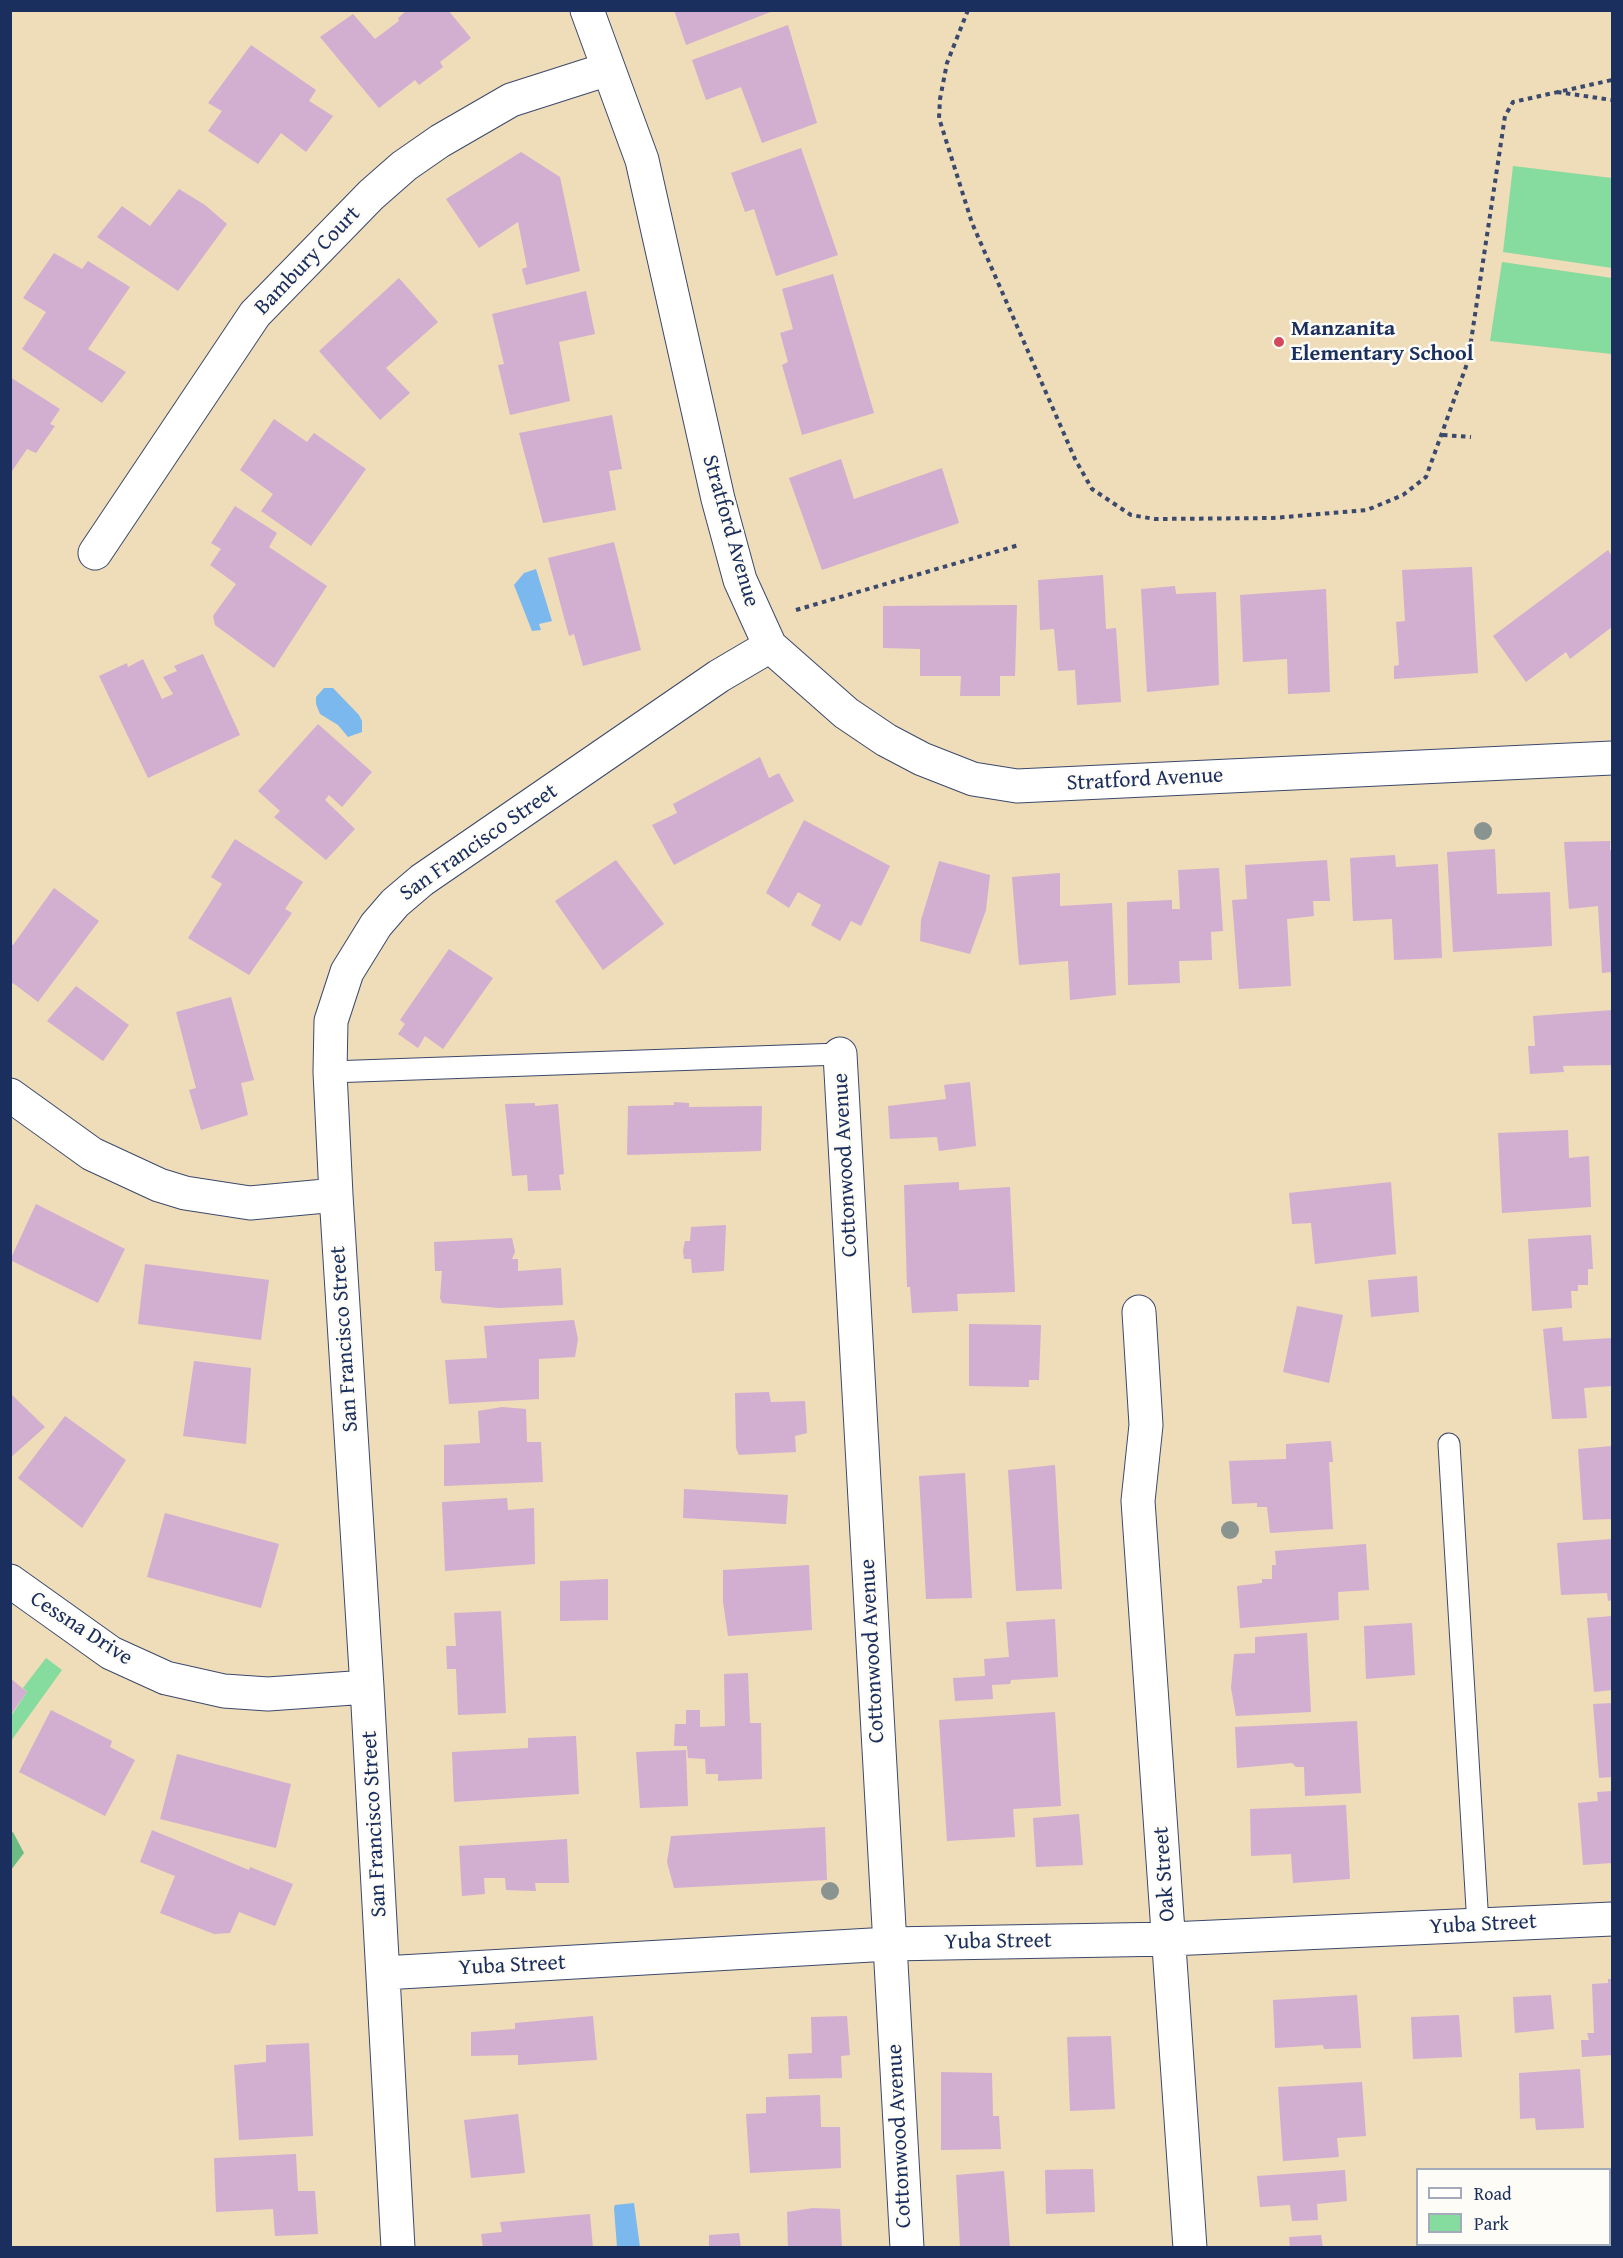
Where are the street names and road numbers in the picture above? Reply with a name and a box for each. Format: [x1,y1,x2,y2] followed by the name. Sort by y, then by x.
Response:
[250,201,366,321] street label: Bambury Court
[696,452,764,610] street label: Stratford Avenue
[1066,763,1224,797] street label: Stratford Avenue
[395,779,563,907] street label: San Francisco Street
[828,1072,864,1258] street label: Cottonwood Avenue
[325,1245,365,1433] street label: San Francisco Street
[855,1558,891,1744] street label: Cottonwood Avenue
[25,1586,137,1672] street label: Cessna Drive
[357,1730,393,1918] street label: San Francisco Street
[1149,1825,1181,1923] street label: Oak Street
[1429,1909,1537,1941] street label: Yuba Street
[944,1928,1052,1956] street label: Yuba Street
[458,1950,566,1982] street label: Yuba Street
[882,2043,918,2229] street label: Cottonwood Avenue

